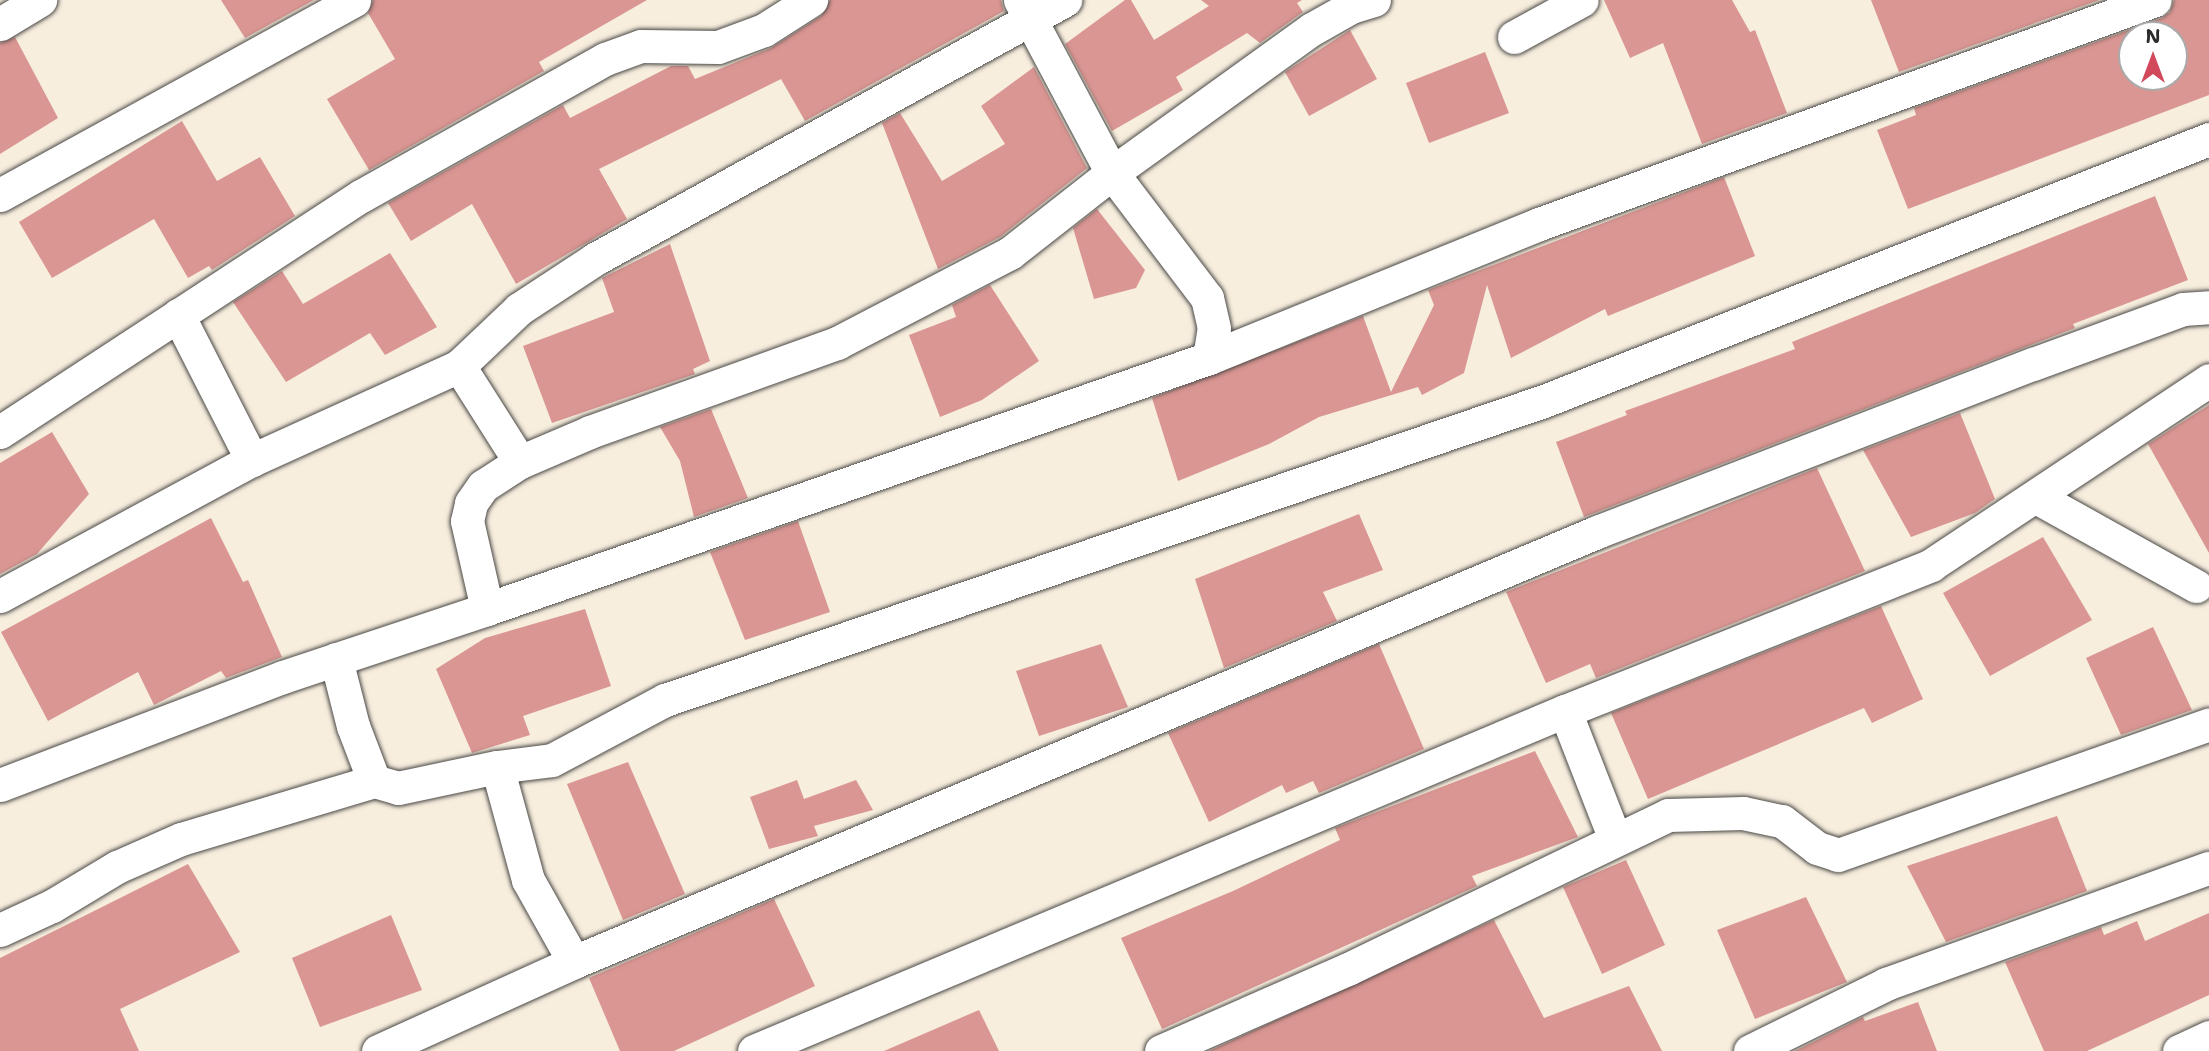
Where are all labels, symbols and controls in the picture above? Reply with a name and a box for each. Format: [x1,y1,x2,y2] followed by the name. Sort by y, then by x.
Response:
[2118,21,2188,91] north arrow
[2145,24,2161,49] text: N

